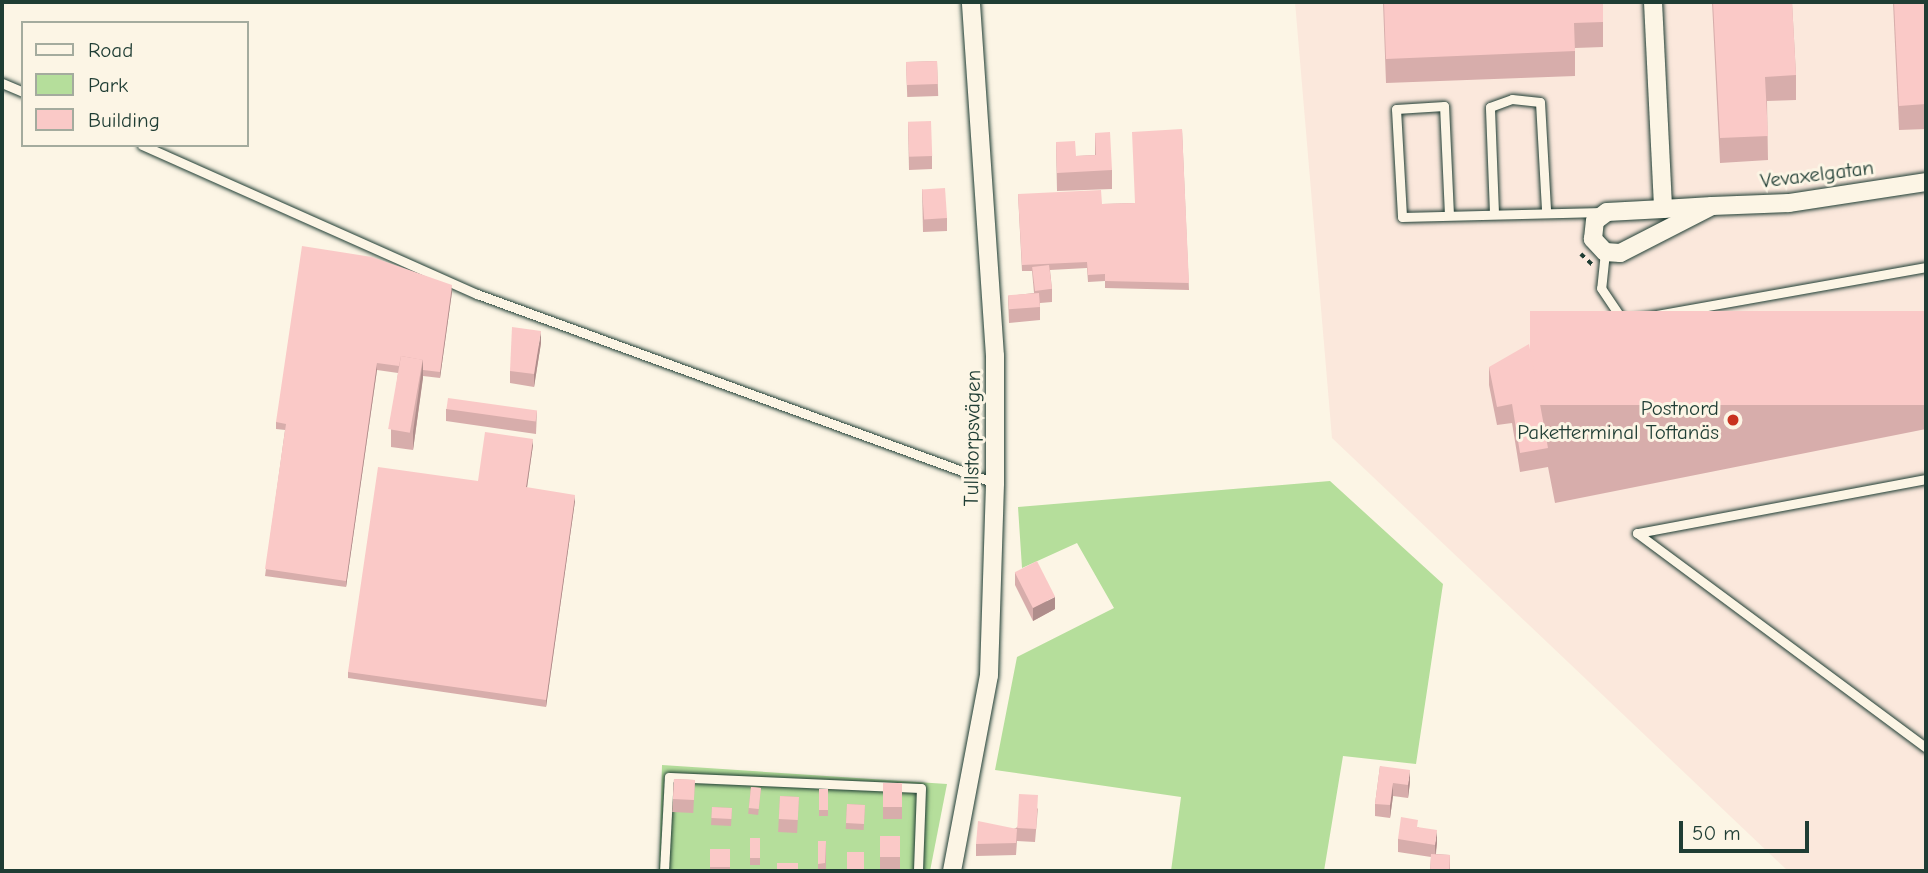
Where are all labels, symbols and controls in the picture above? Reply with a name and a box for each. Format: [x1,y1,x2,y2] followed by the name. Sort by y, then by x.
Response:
[21,21,248,147] legend
[88,38,133,62] text: Road
[88,73,128,97] text: Park
[88,108,160,132] text: Building
[1759,155,1875,193] street label: Vevaxelgatan
[958,369,986,507] street label: Tullstorpsvägen
[1517,395,1719,445] place label: Postnord Paketterminal Toftanäs
[1725,412,1741,428] marker: Postnord Paketterminal Toftanäs
[1683,806,1812,850] scale bar
[1692,821,1741,845] text: 50 m

